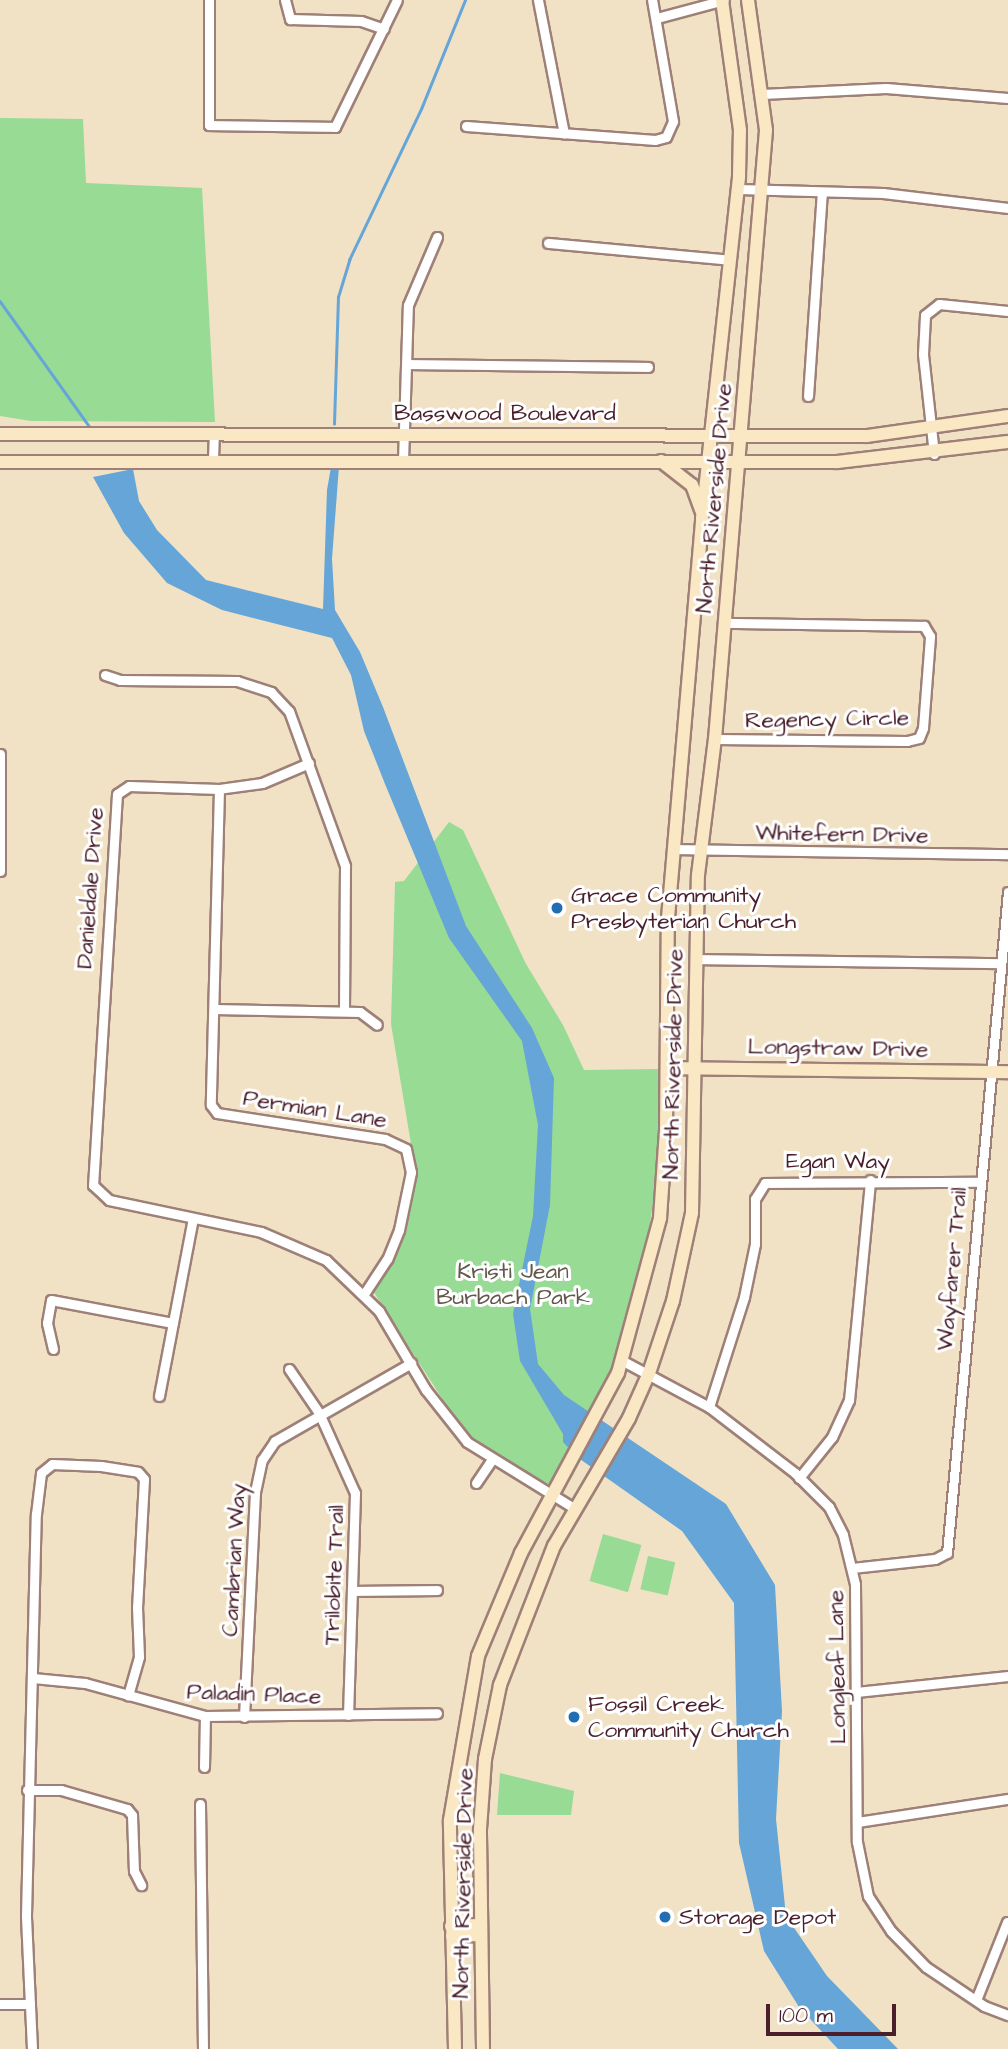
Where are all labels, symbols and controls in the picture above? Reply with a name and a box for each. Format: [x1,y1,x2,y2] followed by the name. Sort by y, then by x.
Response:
[690,382,738,614] street label: North Riverside Drive
[394,399,616,427] street label: Basswood Boulevard
[745,704,909,734] street label: Regency Circle
[71,806,109,970] street label: Danieldale Drive
[755,819,929,849] street label: Whitefern Drive
[571,881,796,935] place label: Grace Community Presbyterian Church
[549,900,565,916] marker: Grace Community Presbyterian Church
[657,948,689,1180] street label: North Riverside Drive
[747,1033,929,1063] street label: Longstraw Drive
[241,1084,389,1134] street label: Permian Lane
[786,1147,890,1175] street label: Egan Way
[931,1186,973,1352] street label: Wayfarer Trail
[436,1257,590,1311] park label: Kristi Jean Burbach Park
[216,1483,252,1637] street label: Cambrian Way
[318,1504,350,1646] street label: Trilobite Trail
[822,1590,852,1744] street label: Longleaf Lane
[186,1678,322,1710] street label: Paladin Place
[588,1690,789,1744] place label: Fossil Creek Community Church
[566,1709,582,1725] marker: Fossil Creek Community Church
[447,1767,479,1999] street label: North Riverside Drive
[679,1903,836,1931] place label: Storage Depot
[657,1909,673,1925] marker: Storage Depot
[770,1990,900,2034] scale bar
[779,2001,833,2030] text: 100 m

